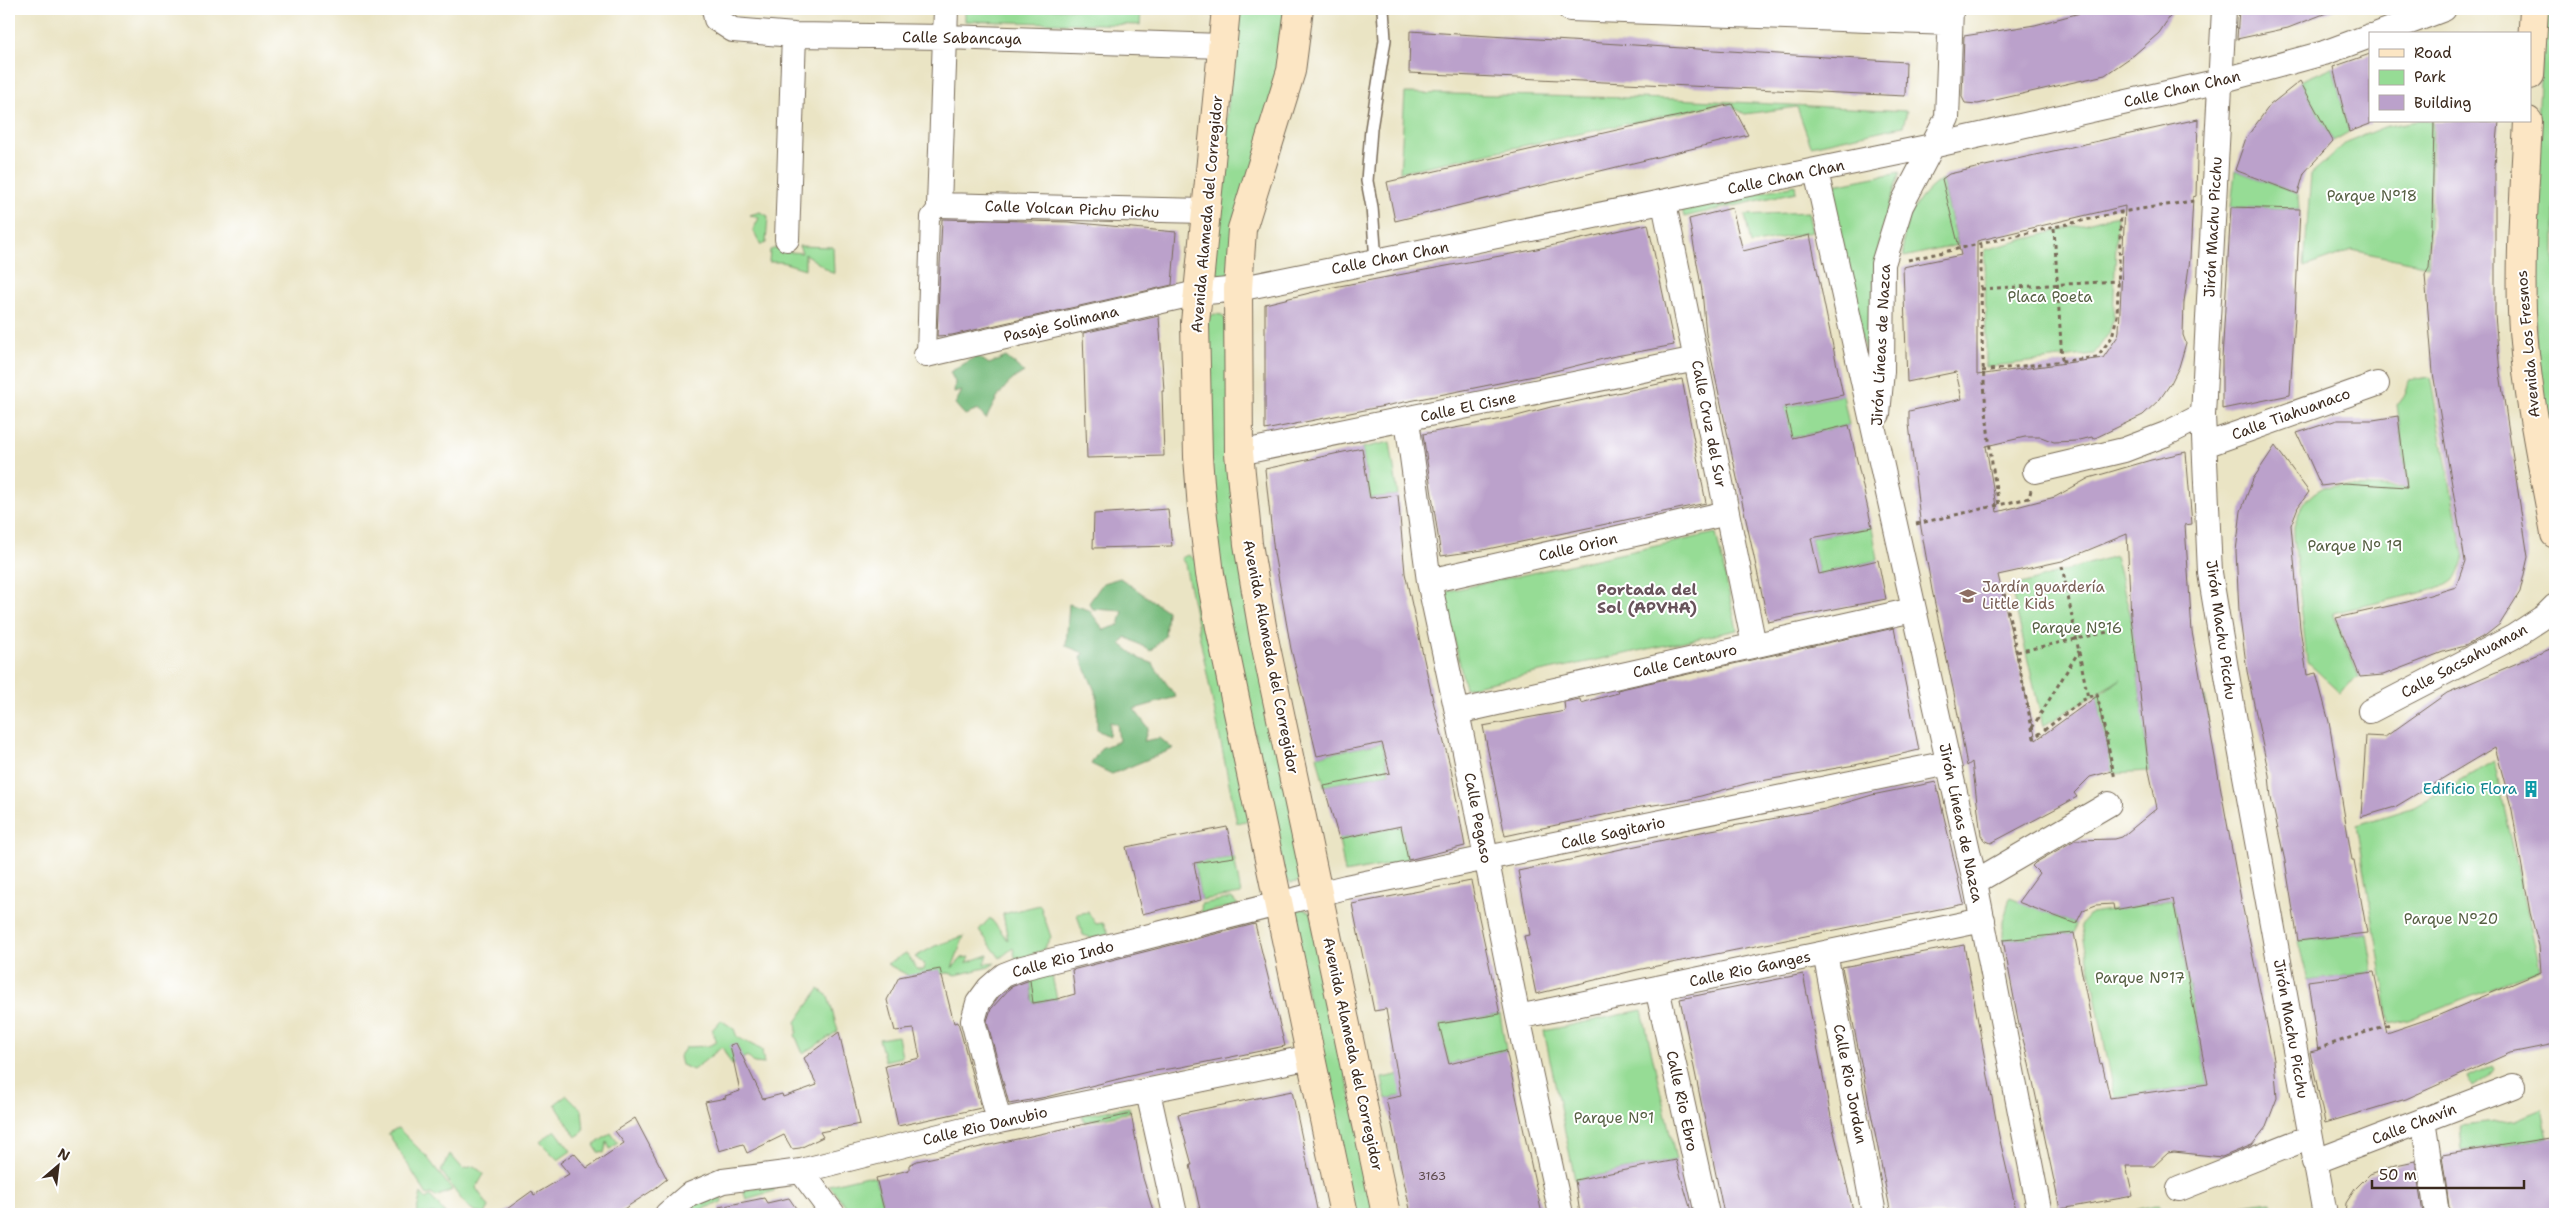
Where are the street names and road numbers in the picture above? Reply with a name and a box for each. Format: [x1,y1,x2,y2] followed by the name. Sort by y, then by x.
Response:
[902,27,1023,49] street label: Calle Sabancaya
[2122,66,2242,112] street label: Calle Chan Chan
[1187,94,1227,334] street label: Avenida Alameda del Corregidor
[1726,155,1846,199] street label: Calle Chan Chan
[2199,156,2227,298] street label: Jirón Machu Picchu
[984,196,1160,222] street label: Calle Volcan Pichu Pichu
[1330,237,1450,279] street label: Calle Chan Chan
[1867,263,1895,427] street label: Jirón Líneas de Nazca
[2512,269,2544,419] street label: Avenida Los Fresnos
[1002,301,1121,347] street label: Pasaje Solimana
[1687,358,1731,490] street label: Calle Cruz del Sur
[2229,383,2353,445] street label: Calle Tiahuanaco
[1418,387,1518,427] street label: Calle El Cisne
[1537,528,1619,566] street label: Calle Orion
[1238,538,1304,776] street label: Avenida Alameda del Corregidor
[2201,559,2241,701] street label: Jirón Machu Picchu
[2397,619,2531,703] street label: Calle Sacsahuaman
[1631,639,1739,683] street label: Calle Centauro
[1934,741,1988,905] street label: Jirón Líneas de Nazca
[1459,771,1497,865] street label: Calle Pegaso
[1559,812,1667,854] street label: Calle Sagitario
[1318,935,1388,1173] street label: Avenida Alameda del Corregidor
[1010,936,1116,982] street label: Calle Rio Indo
[1687,946,1813,992] street label: Calle Rio Ganges
[2269,958,2313,1100] street label: Jirón Machu Picchu
[1829,1022,1871,1146] street label: Calle Rio Jordan
[1662,1049,1702,1153] street label: Calle Rio Ebro
[2369,1099,2459,1149] street label: Calle Chavín
[921,1102,1049,1150] street label: Calle Rio Danubio

